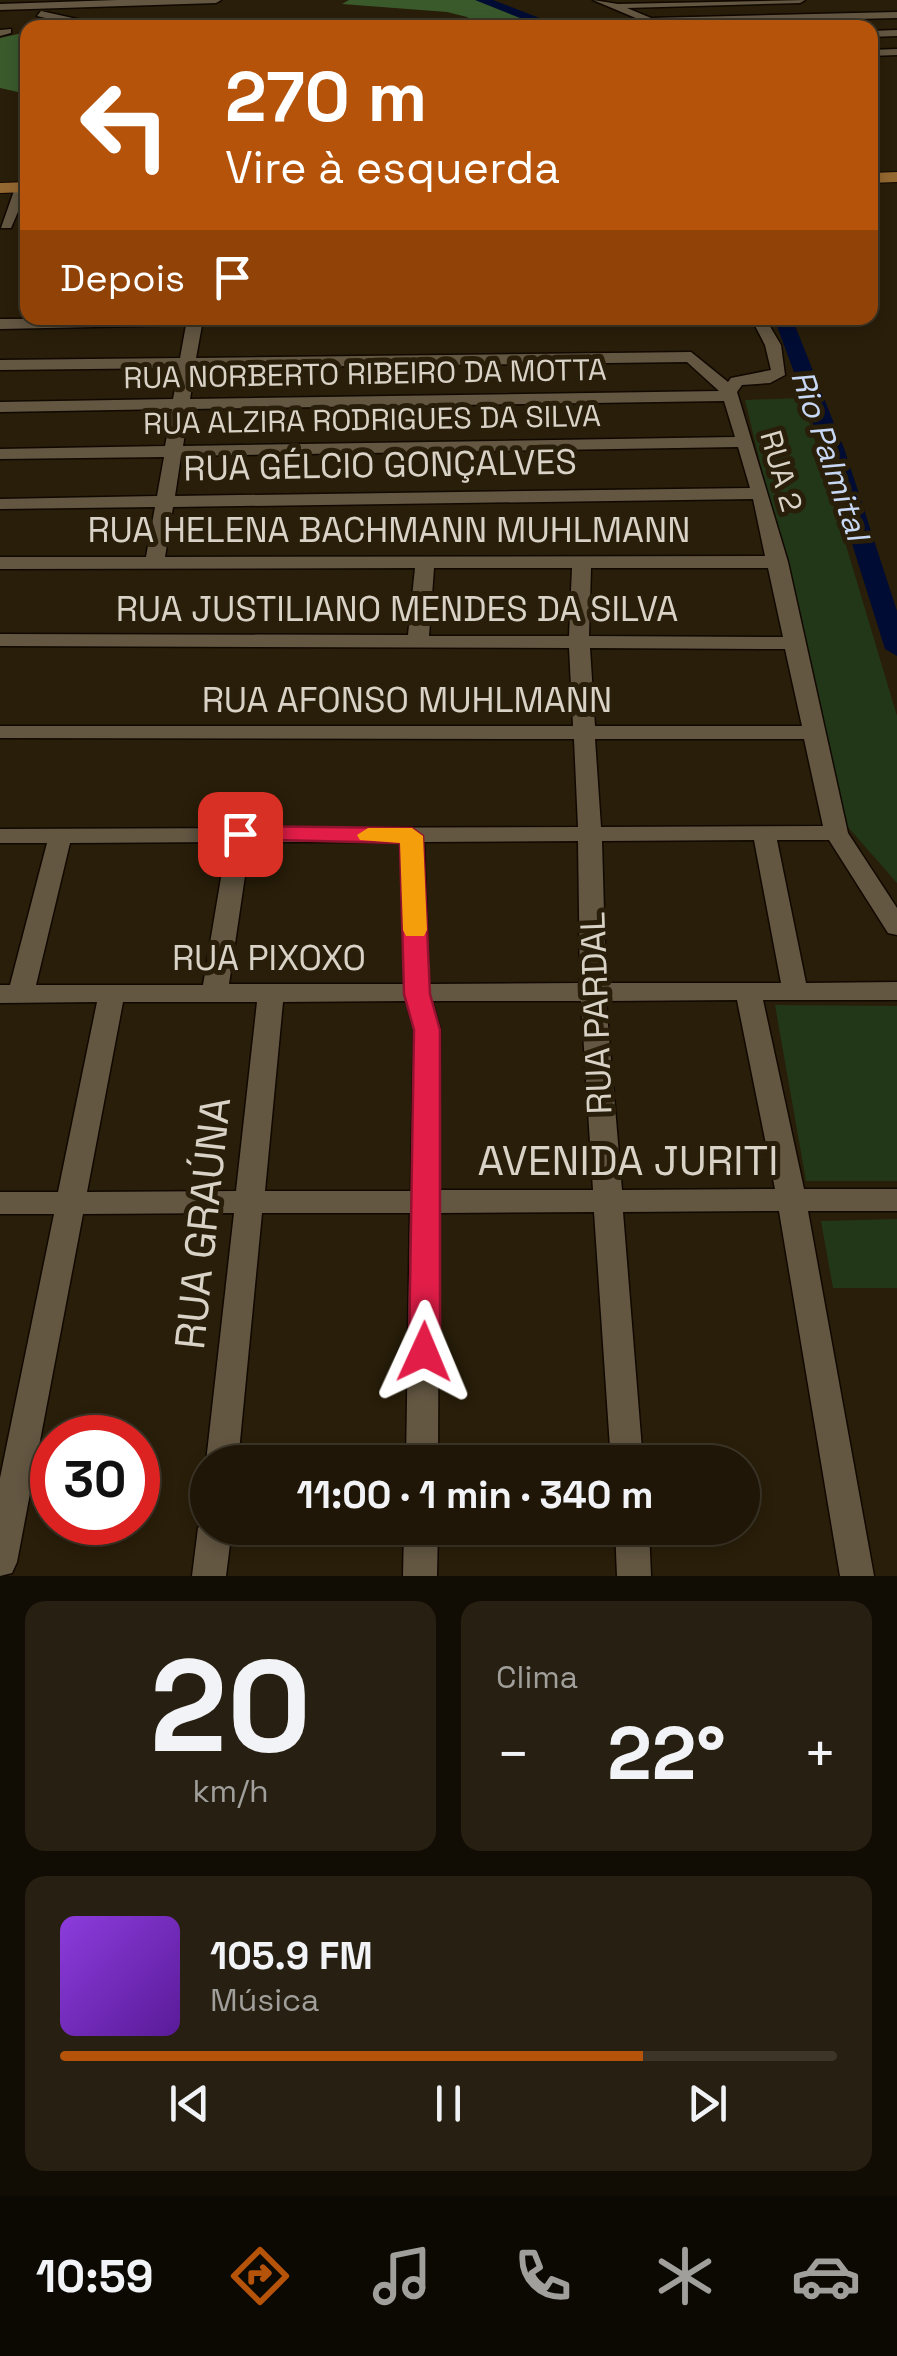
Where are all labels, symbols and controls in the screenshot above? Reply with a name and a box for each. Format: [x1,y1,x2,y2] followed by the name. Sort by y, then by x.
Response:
[225,52,427,141] text: 270 m
[60,60,190,190] icon: left
[225,139,560,196] text: Vire à esquerda
[205,250,260,305] icon: arrive
[60,254,185,302] text: Depois
[123,350,607,397] street label: RUA NORBERTO RIBEIRO DA MOTTA
[782,365,879,548] water label: Rio Palmital
[143,396,601,443] street label: RUA ALZIRA RODRIGUES DA SILVA
[751,426,812,516] street label: RUA 2
[183,440,577,490] street label: RUA GÉLCIO GONÇALVES
[87,508,691,552] street label: RUA HELENA BACHMANN MUHLMANN
[116,587,678,631] street label: RUA JUSTILIANO MENDES DA SILVA
[202,678,612,722] street label: RUA AFONSO MUHLMANN
[198,792,283,877] pin
[213,807,268,862] icon: arrive
[570,911,622,1115] street label: RUA PARDAL
[172,936,366,980] street label: RUA PIXOXO
[163,1094,242,1352] street label: RUA GRAÚNA
[478,1134,778,1187] street label: AVENIDA JURITI
[372,1300,476,1404] position arrow
[30,1415,160,1545] speed limit sign: 30
[297,1471,653,1519] text: 11:00 · 1 min · 340 m
[150,1623,311,1789] text: 20
[496,1657,578,1697] text: Clima
[607,1705,726,1801] text: 22°
[496,1719,530,1789] text: −
[803,1719,837,1789] text: +
[192,1771,269,1811] text: km/h
[210,1932,373,1980] text: 105.9 FM
[210,1980,320,2020] text: Música
[162,2076,217,2131] icon: previous
[421,2076,476,2131] icon: pause
[680,2076,735,2131] icon: next
[225,2241,295,2311] icon: directions
[367,2241,437,2311] icon: music
[508,2241,578,2311] icon: phone
[650,2241,720,2311] icon: climate
[791,2241,861,2311] icon: car
[36,2248,154,2305] text: 10:59

